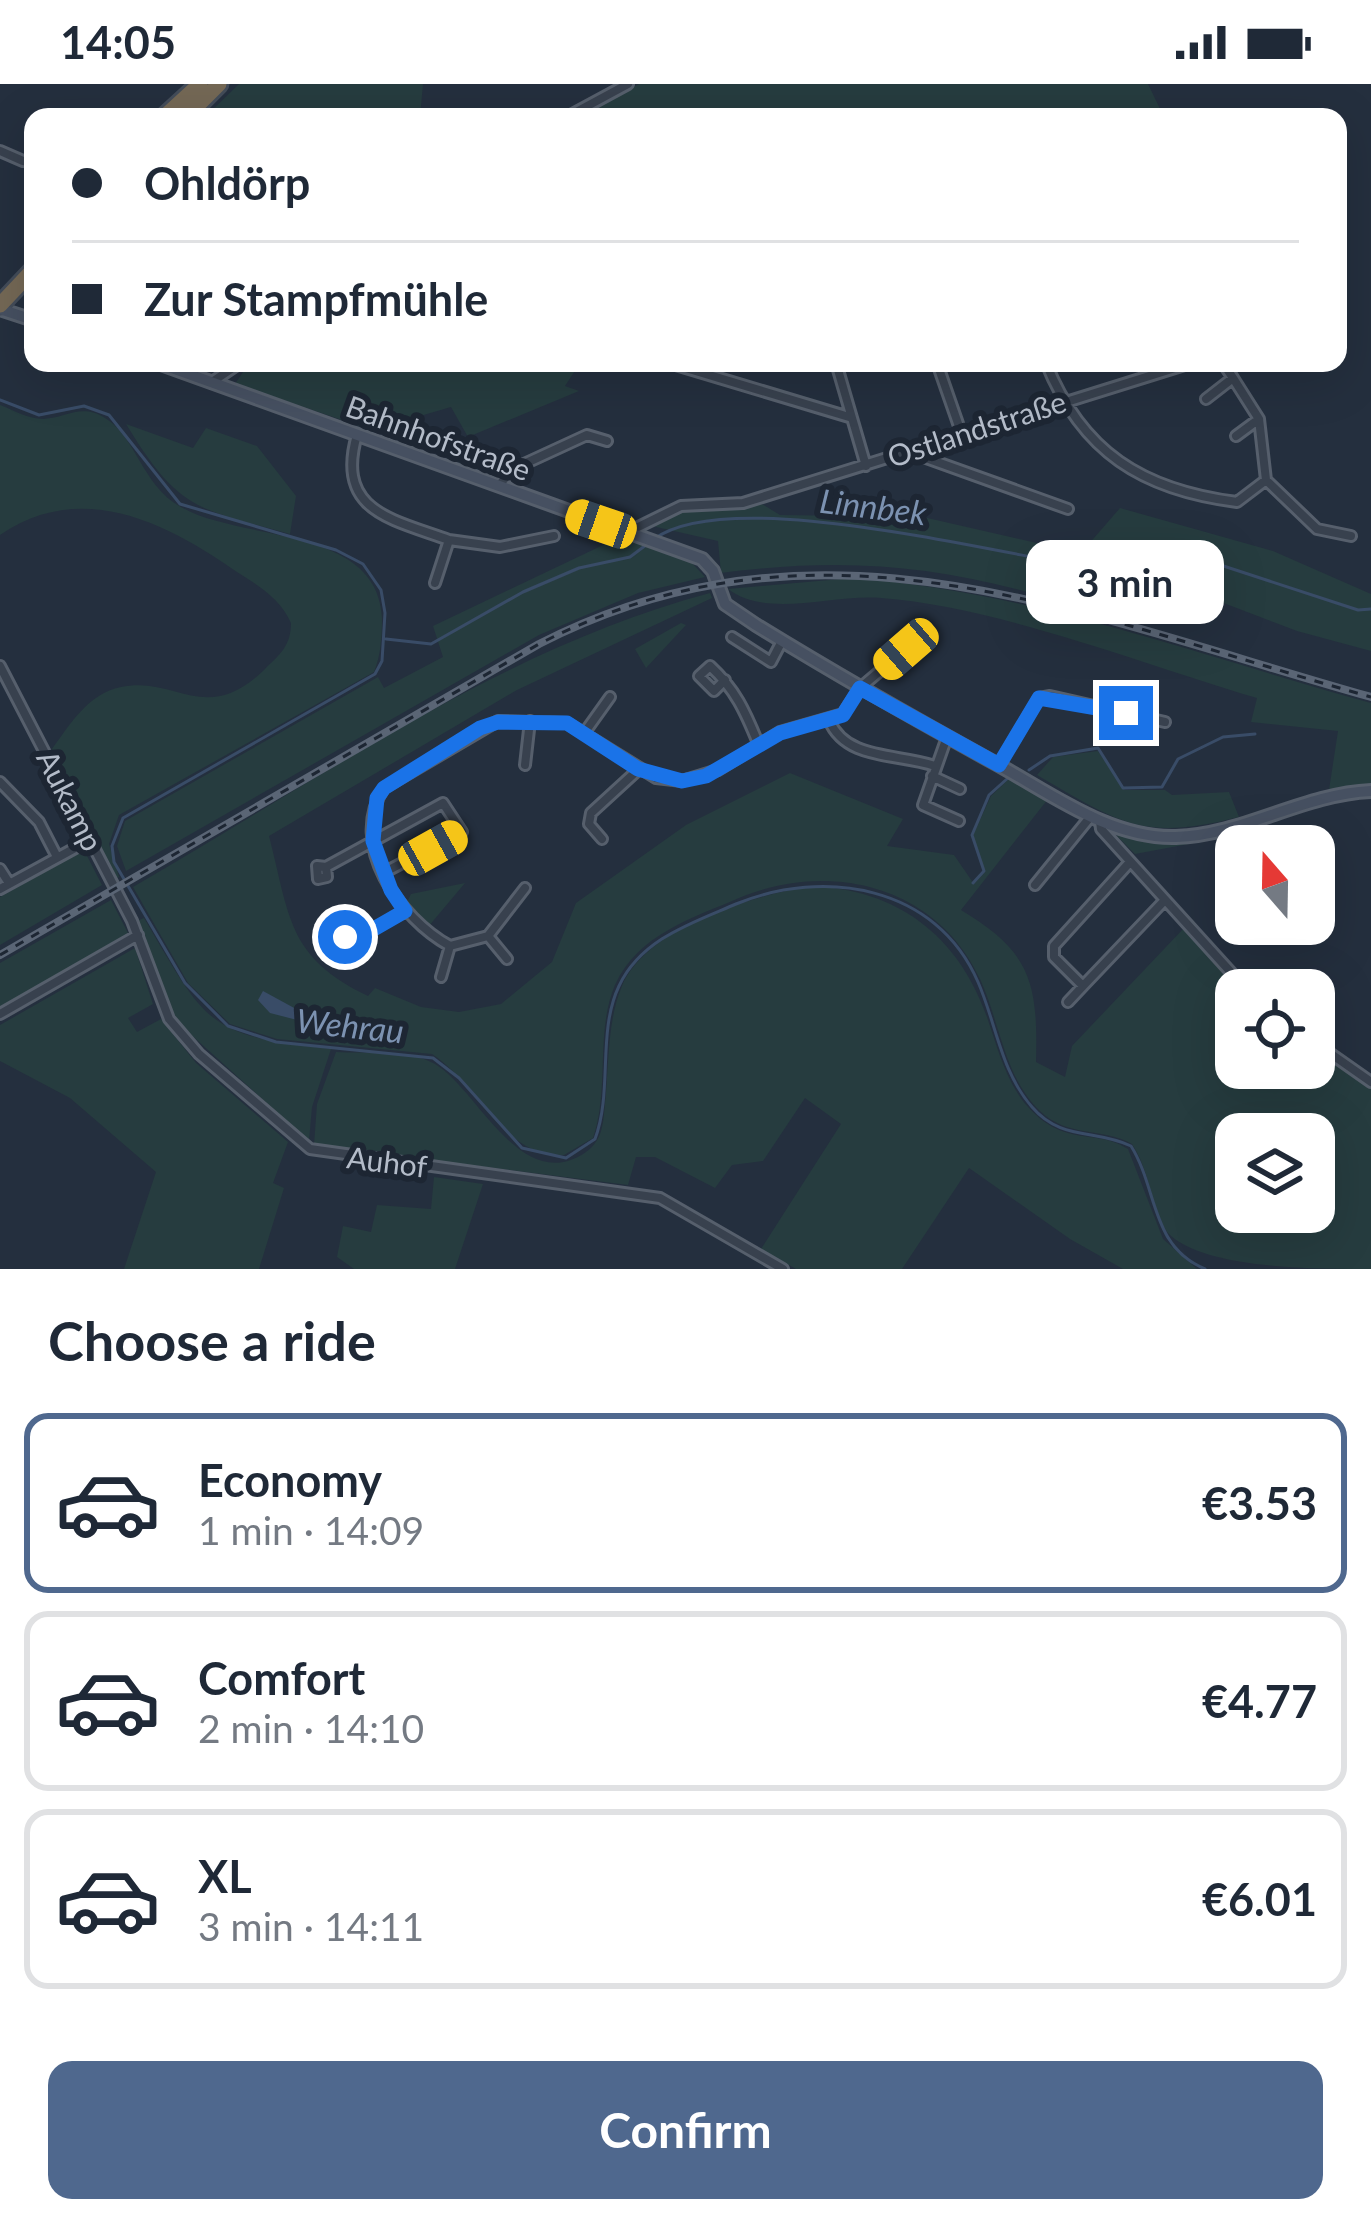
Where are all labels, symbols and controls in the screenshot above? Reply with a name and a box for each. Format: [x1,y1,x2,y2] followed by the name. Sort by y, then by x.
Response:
[60,15,176,69] text: 14:05
[144,156,310,210] text: Ohldörp
[144,272,488,326] text: Zur Stampfmühle
[883,382,1070,474] street label: Ostlandstraße
[341,387,536,487] street label: Bahnhofstraße
[818,480,929,532] water label: Linnbek
[561,495,641,553] car
[1027,539,1225,623] callout: 3 min
[1077,559,1173,605] text: 3 min
[867,612,945,686] car
[1099,686,1153,740] route end
[30,744,111,857] street label: Aukamp
[393,815,473,881] car
[1215,825,1335,945] north arrow
[1215,825,1335,1233] map controls
[318,910,372,964] route start
[1215,969,1335,1089] button: locate
[294,999,406,1051] water label: Wehrau
[1215,1113,1335,1233] button: layers
[345,1138,430,1184] street label: Auhof
[48,1308,376,1373] text: Choose a ride
[54,1449,162,1557] icon: car
[198,1453,382,1507] text: Economy
[1202,1476,1317,1530] text: €3.53
[198,1507,424,1553] text: 1 min · 14:09
[54,1647,162,1755] icon: car
[198,1651,365,1705] text: Comfort
[1202,1674,1317,1728] text: €4.77
[198,1705,424,1751] text: 2 min · 14:10
[54,1845,162,1953] icon: car
[198,1849,252,1903] text: XL
[1202,1872,1317,1926] text: €6.01
[198,1903,424,1949] text: 3 min · 14:11
[48,2061,1323,2199] button: Confirm

